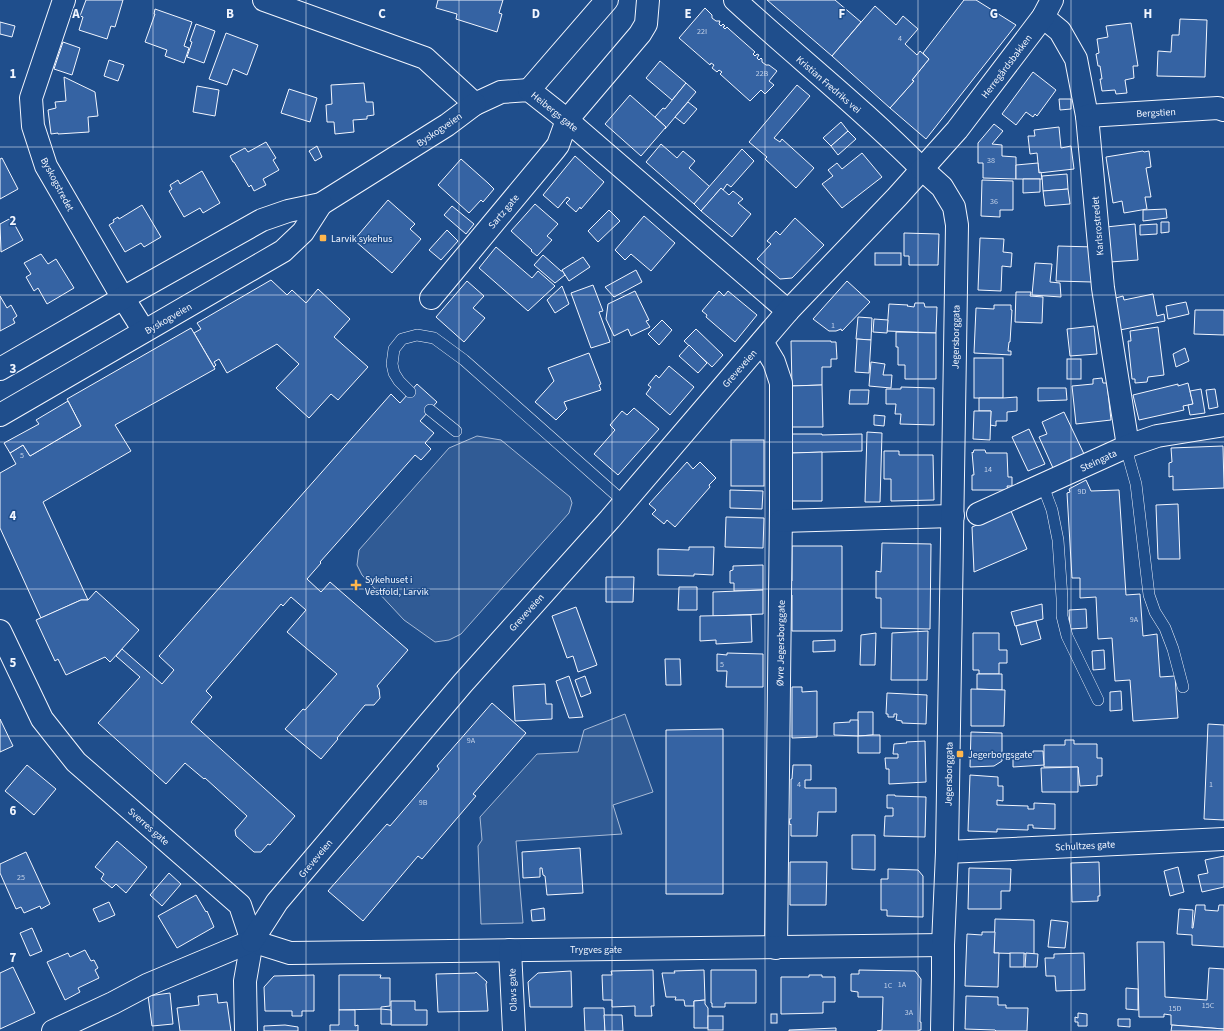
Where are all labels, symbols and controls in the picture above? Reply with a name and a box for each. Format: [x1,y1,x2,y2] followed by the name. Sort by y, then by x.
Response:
[71,5,80,23] text: A
[226,5,234,23] text: B
[378,5,386,23] text: C
[532,5,540,23] text: D
[684,5,692,23] text: E
[839,5,846,23] text: F
[990,5,998,23] text: G
[1144,5,1152,23] text: H
[697,26,707,37] house number: 22I
[978,32,1035,101] street label: Herregårdsbakken
[898,33,902,44] house number: 4
[793,53,864,117] street label: Kristian Fredriks vei
[10,65,17,83] text: 1
[756,68,769,79] house number: 22B
[528,88,581,135] street label: Heibergs gate
[1136,105,1176,121] street label: Bergstien
[414,109,465,150] street label: Byskogveien
[37,155,78,214] street label: Byskogstredet
[987,155,995,166] house number: 38
[485,191,522,232] street label: Sartz gate
[1088,195,1108,256] street label: Karlsrostredet
[990,196,998,207] house number: 36
[10,212,17,230] text: 2
[331,232,392,246] place label: Larvik sykehus
[318,233,328,243] marker: Larvik sykehus
[142,300,195,338] street label: Byskogveien
[948,305,964,369] street label: Jegersborggata
[831,320,835,331] house number: 1
[719,346,760,391] street label: Greveveien
[10,360,17,378] text: 3
[1078,446,1119,476] street label: Steingata
[20,450,24,461] house number: 5
[984,464,992,475] house number: 14
[1078,486,1087,497] house number: 9D
[10,507,17,525] text: 4
[365,573,429,599] place label: Sykehuset i Vestfold, Larvik
[350,579,362,591] marker: Sykehuset i Vestfold, Larvik
[506,591,548,635] street label: Greveveien
[773,600,789,686] street label: Øvre Jegersborggate
[1130,614,1139,625] house number: 9A
[10,654,17,672] text: 5
[720,659,724,670] house number: 5
[467,735,476,746] house number: 9A
[941,742,957,806] street label: Jegersborggata
[968,748,1033,762] place label: Jegerborgsgate
[955,749,965,759] marker: Jegerborgsgate
[797,779,801,790] house number: 4
[1209,779,1213,790] house number: 1
[419,797,428,808] house number: 9B
[10,802,17,820] text: 6
[125,805,172,849] street label: Sverres gate
[295,836,336,881] street label: Greveveien
[1055,837,1115,855] street label: Schultzes gate
[17,872,25,883] house number: 25
[570,943,622,957] street label: Trygves gate
[10,949,17,967] text: 7
[505,968,521,1012] street label: Olavs gate
[898,979,907,990] house number: 1A
[884,980,893,991] house number: 1C
[1202,1000,1215,1011] house number: 15C
[1169,1003,1182,1014] house number: 15D
[905,1007,914,1018] house number: 3A

